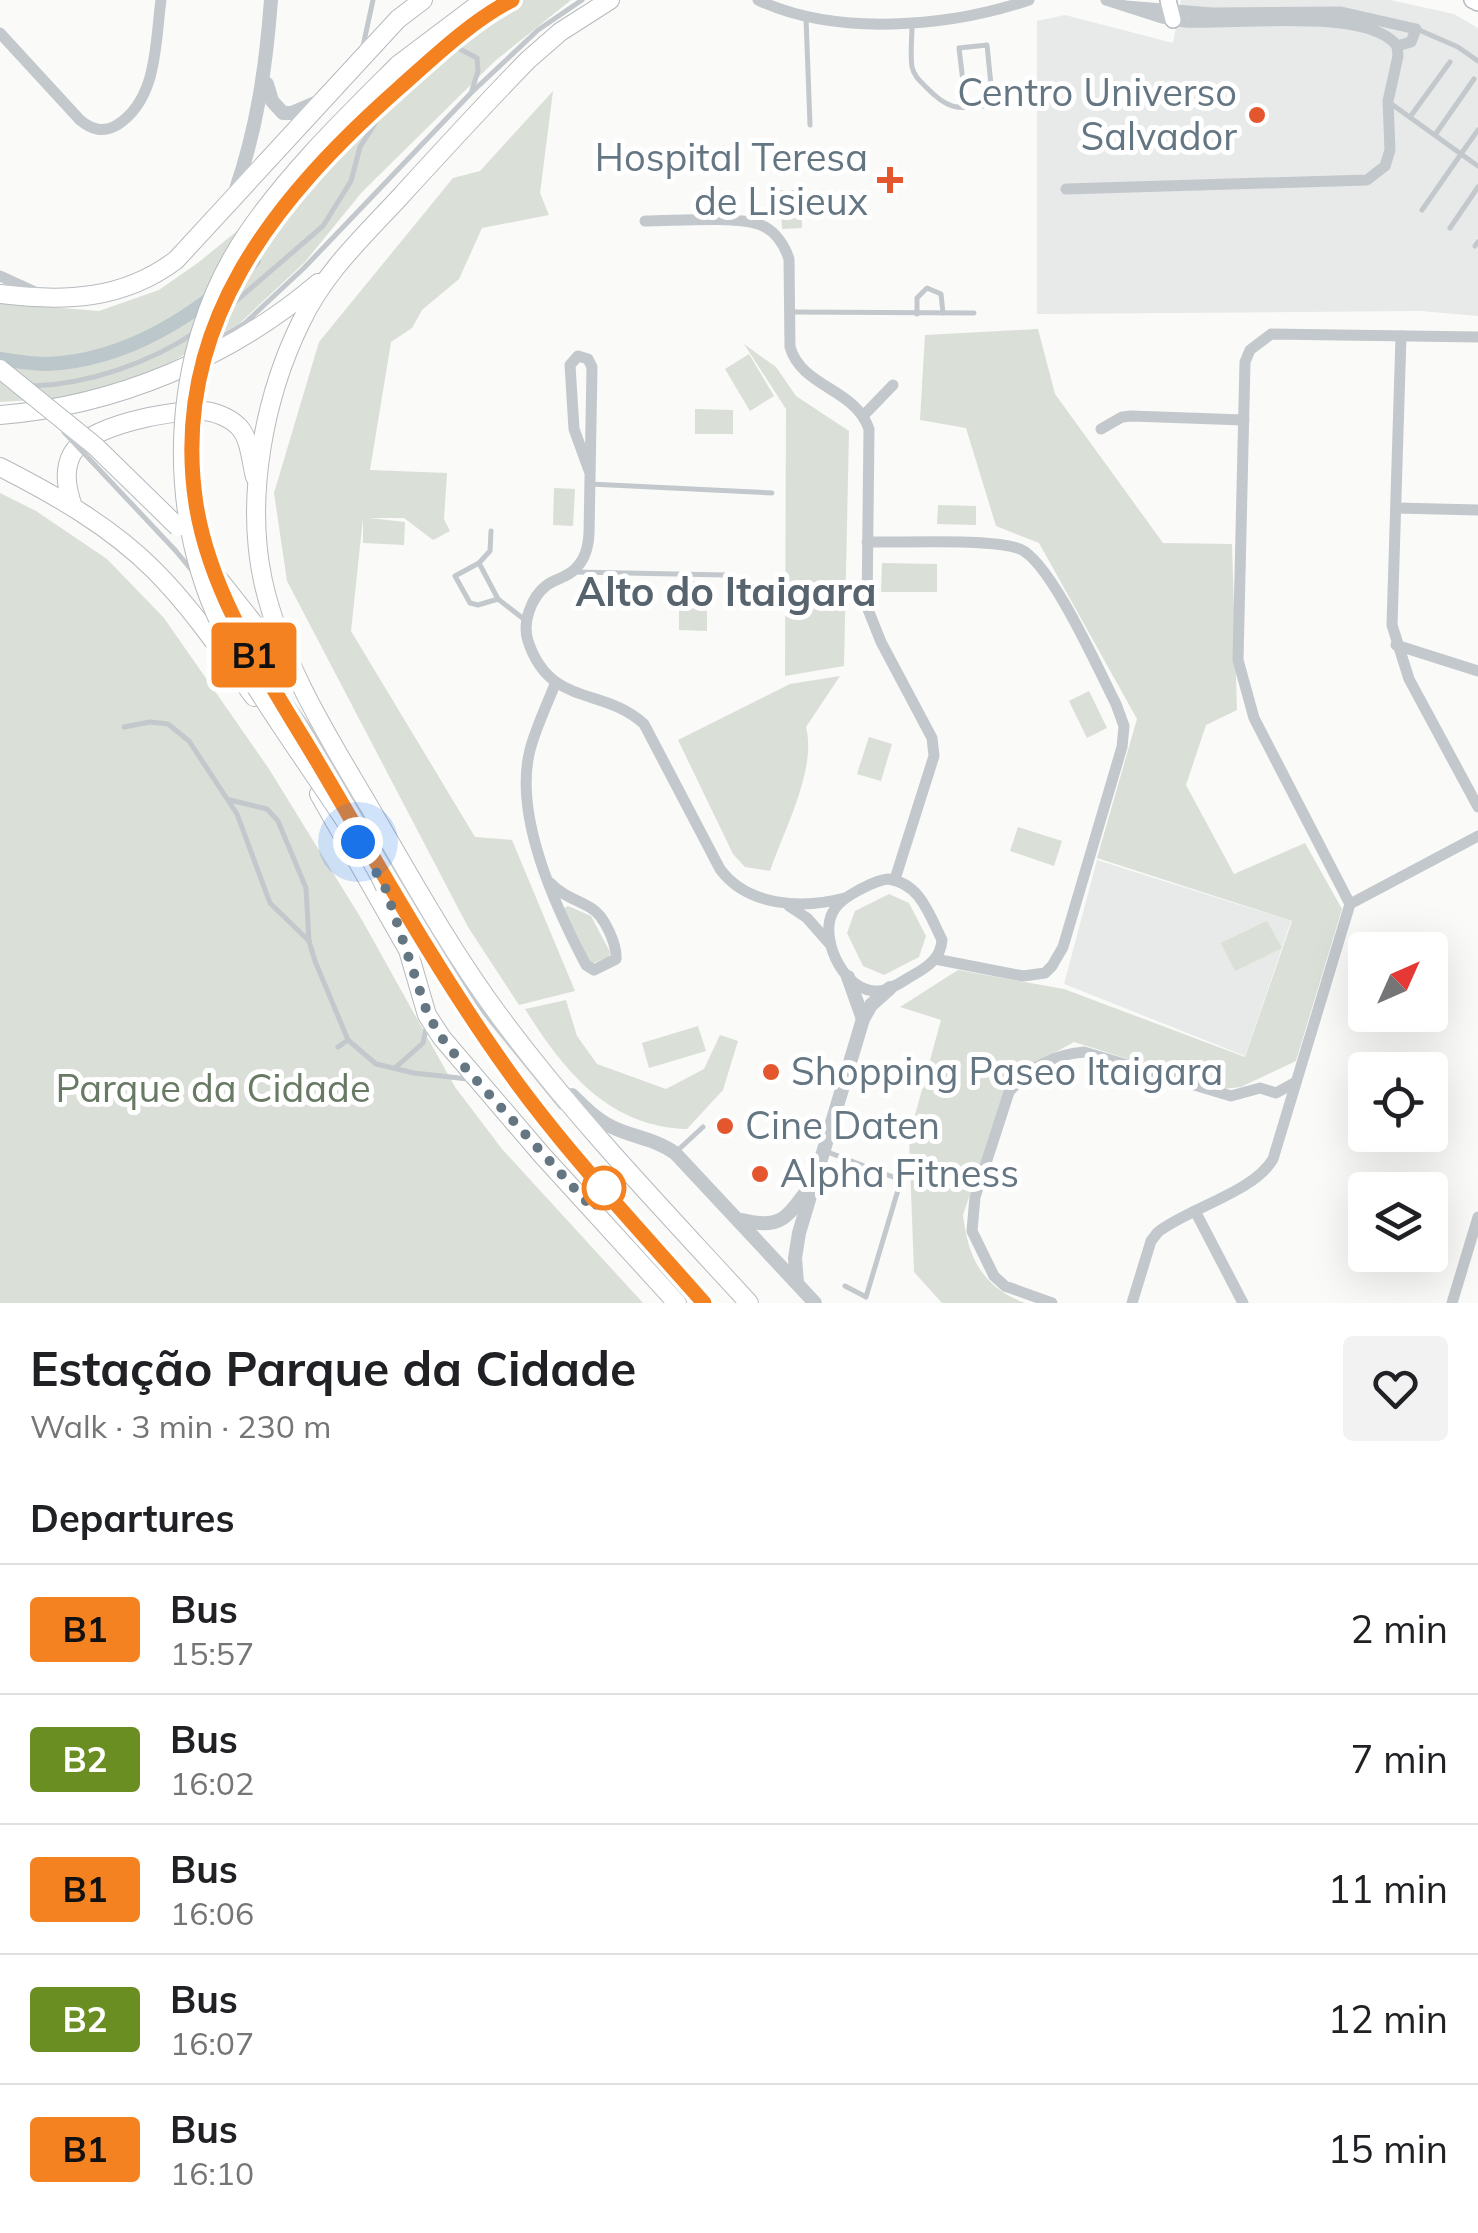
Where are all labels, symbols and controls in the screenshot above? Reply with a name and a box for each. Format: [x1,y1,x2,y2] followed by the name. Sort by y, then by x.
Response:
[957,68,1237,160] place label: Centro Universo Salvador
[1246,104,1268,126] marker: Centro Universo Salvador
[595,133,868,225] place label: Hospital Teresa de Lisieux
[877,167,903,193] marker: Hospital Teresa de Lisieux
[575,566,877,616] district label: Alto do Itaigara
[209,622,299,688] line badge: B1
[231,633,277,677] text: B1
[333,817,383,867] your location
[1348,932,1448,1032] north arrow
[1348,932,1448,1272] map controls
[791,1047,1223,1095] place label: Shopping Paseo Itaigara
[1348,1052,1448,1152] button: locate
[760,1061,782,1083] marker: Shopping Paseo Itaigara
[55,1064,371,1112] park label: Parque da Cidade
[745,1101,940,1149] place label: Cine Daten
[714,1115,736,1137] marker: Cine Daten
[780,1149,1019,1197] place label: Alpha Fitness
[749,1163,771,1185] marker: Alpha Fitness
[583,1167,625,1209] unlabelled marker
[1348,1172,1448,1272] button: layers
[1343,1336,1448,1441] button: heart
[30,1338,636,1398] text: Estação Parque da Cidade
[30,1406,331,1446] text: Walk · 3 min · 230 m
[30,1494,234,1542] text: Departures
[170,1585,238,1633] text: Bus
[1351,1605,1448,1653] text: 2 min
[62,1607,108,1651] text: B1
[170,1633,254,1673] text: 15:57
[170,1715,238,1763] text: Bus
[1351,1735,1448,1783] text: 7 min
[62,1737,108,1781] text: B2
[170,1763,254,1803] text: 16:02
[170,1845,238,1893] text: Bus
[1328,1865,1448,1913] text: 11 min
[62,1867,108,1911] text: B1
[170,1893,254,1933] text: 16:06
[170,1975,238,2023] text: Bus
[1328,1995,1448,2043] text: 12 min
[62,1997,108,2041] text: B2
[170,2023,254,2063] text: 16:07
[170,2105,238,2153] text: Bus
[1328,2125,1448,2173] text: 15 min
[62,2127,108,2171] text: B1
[170,2153,254,2193] text: 16:10

